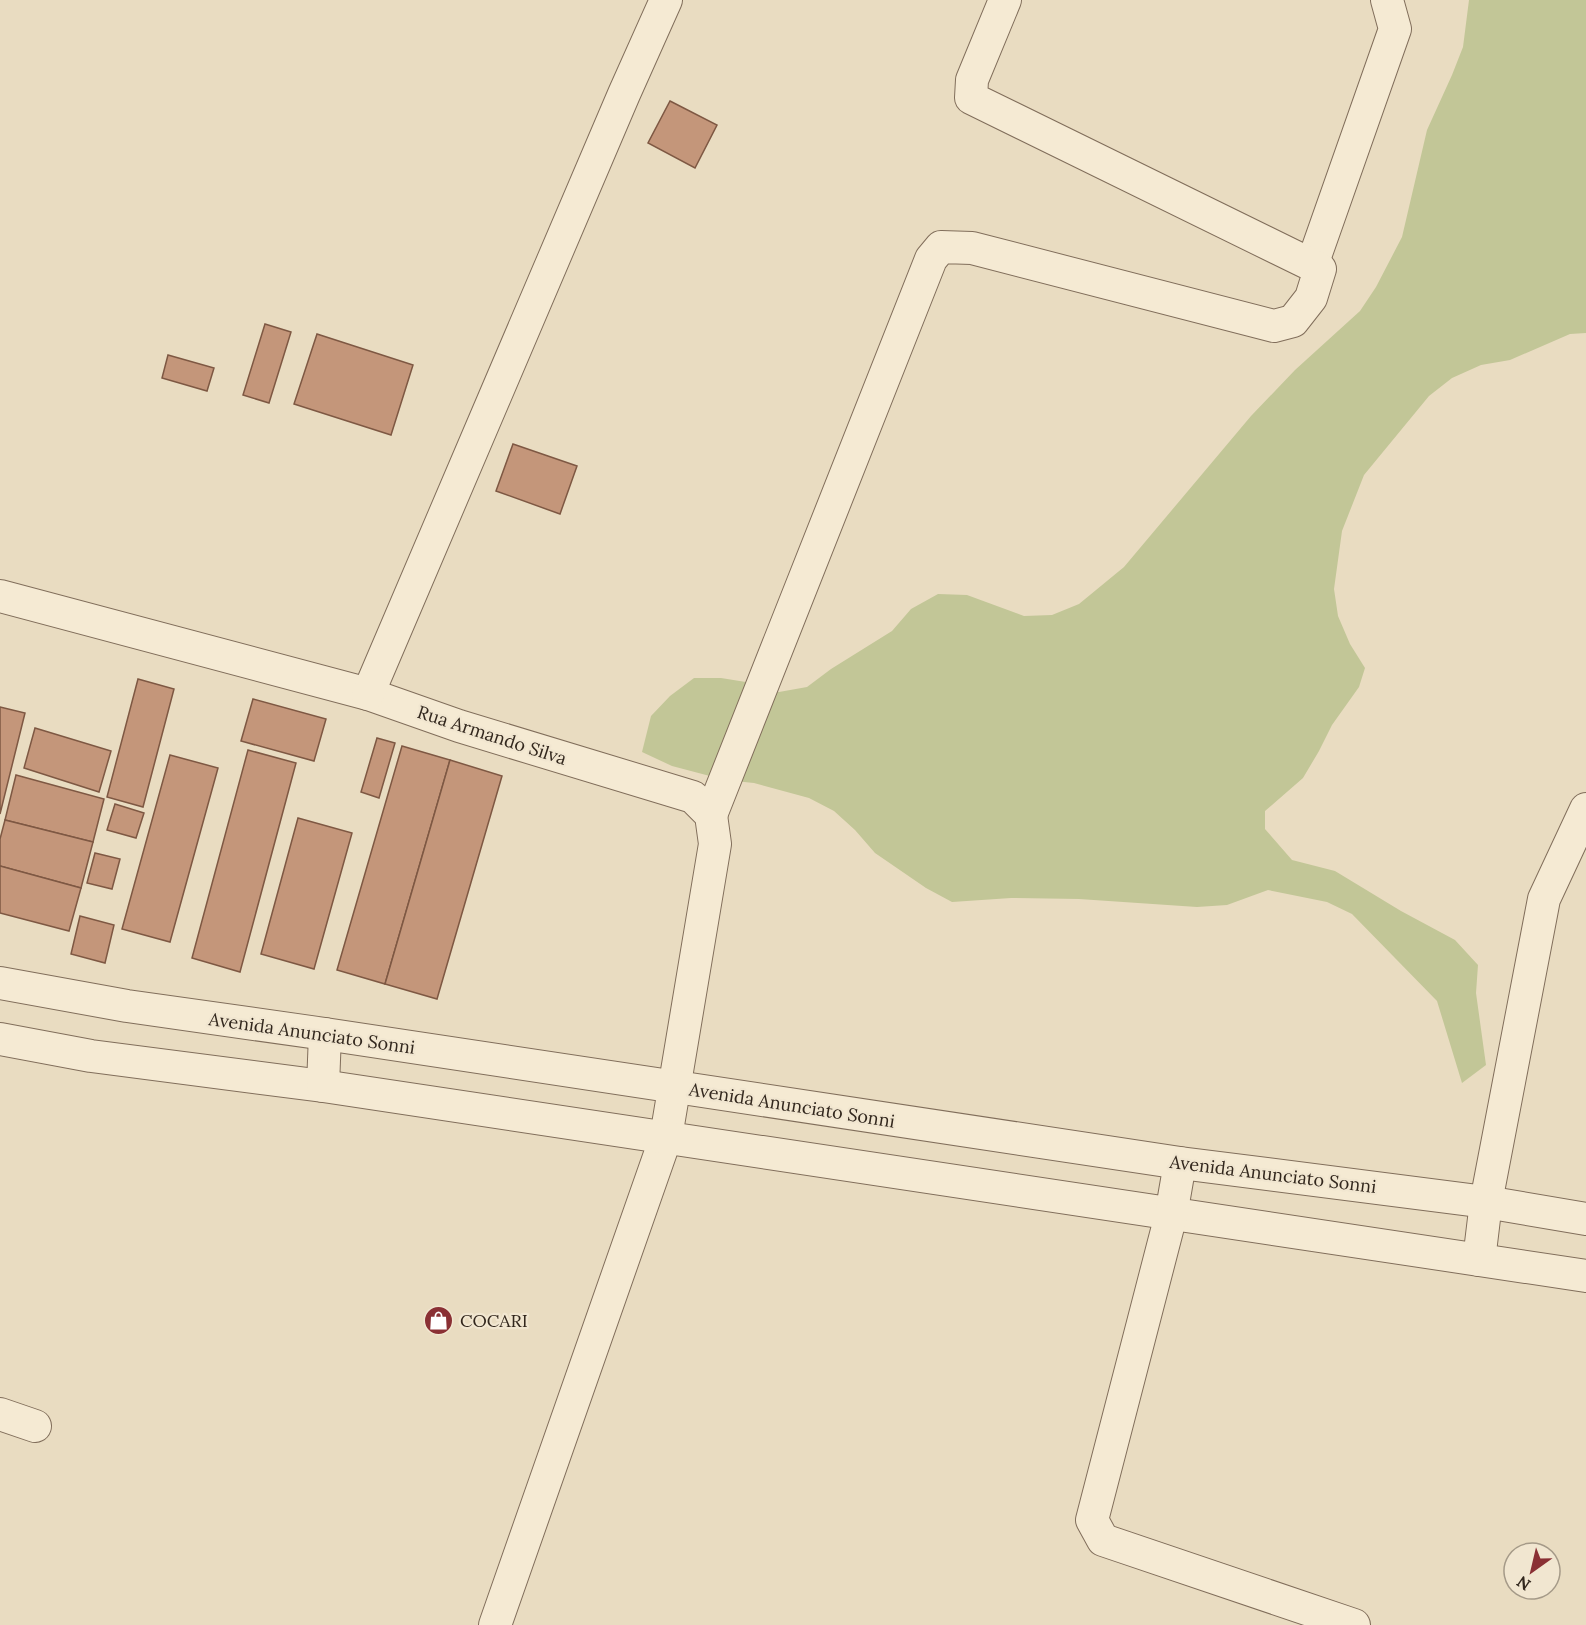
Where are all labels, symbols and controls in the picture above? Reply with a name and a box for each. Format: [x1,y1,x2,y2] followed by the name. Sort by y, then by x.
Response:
[414,700,570,770] street label: Rua Armando Silva
[206,1007,417,1059] street label: Avenida Anunciato Sonni
[687,1077,897,1133] street label: Avenida Anunciato Sonni
[1167,1150,1378,1198] street label: Avenida Anunciato Sonni
[423,1304,455,1336] shop icon: COCARI
[460,1309,528,1332] place label: COCARI
[1502,1541,1562,1601] north arrow
[1513,1572,1534,1595] text: N

